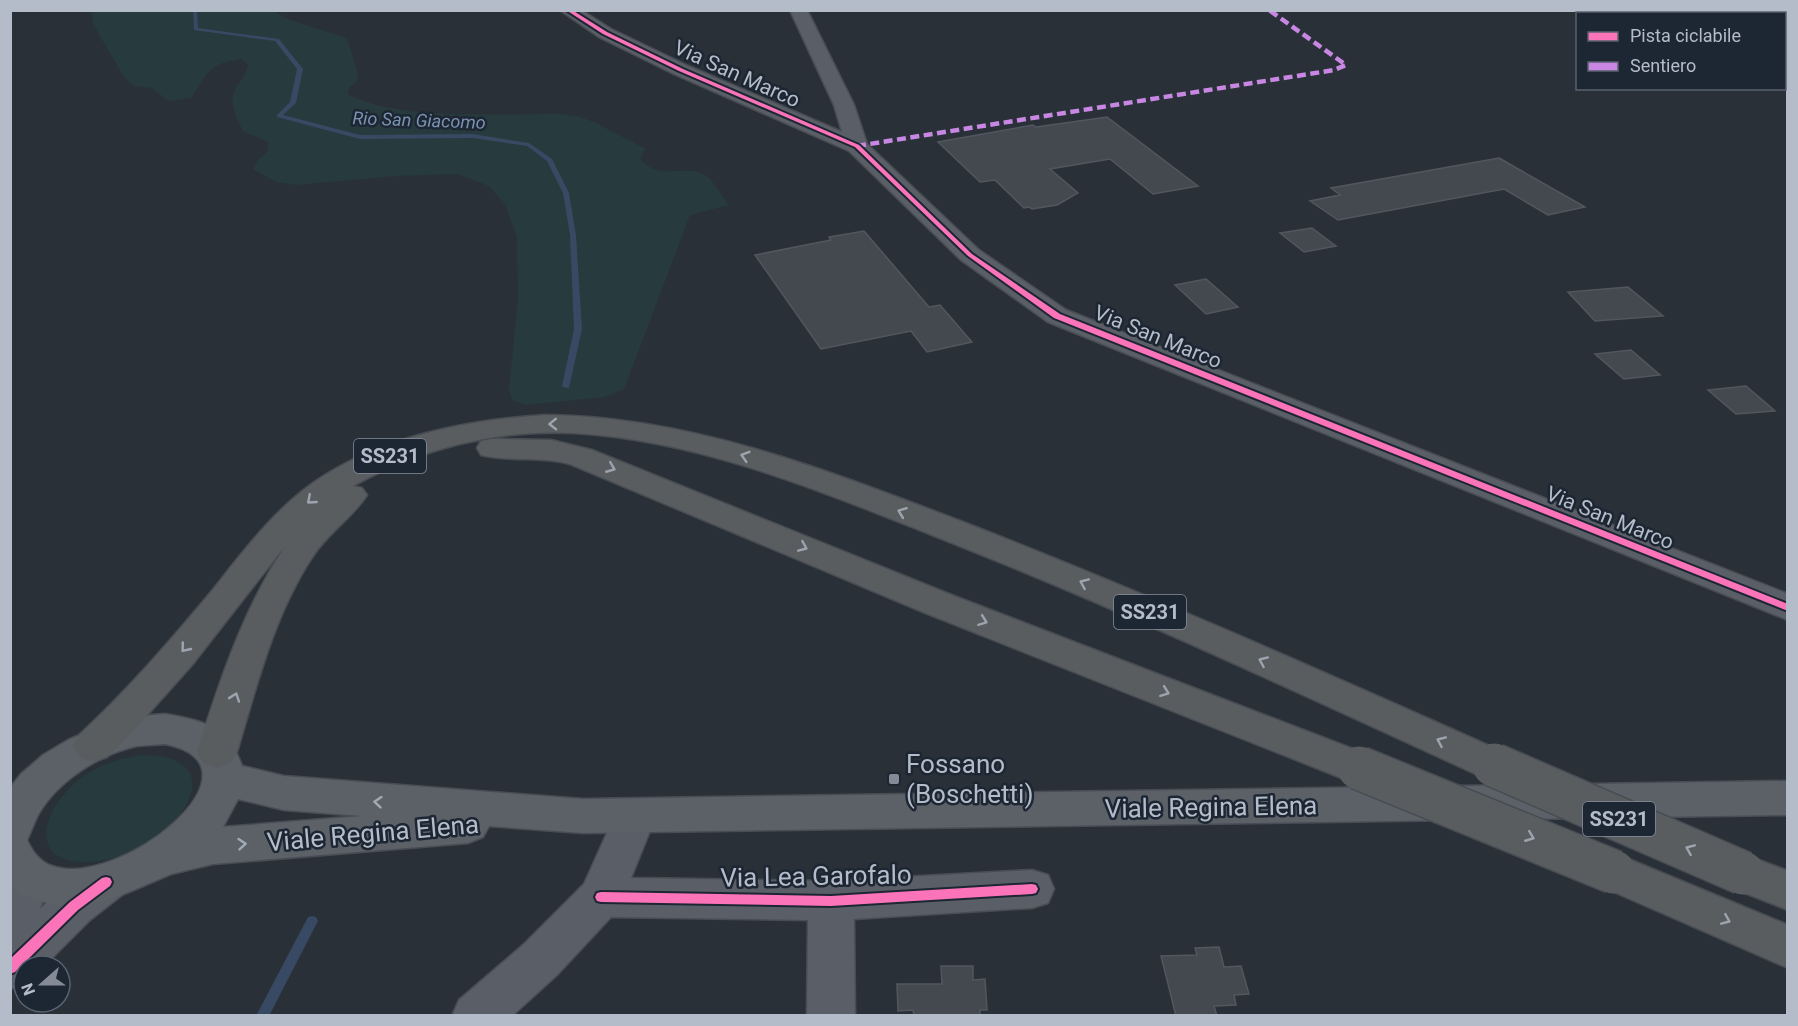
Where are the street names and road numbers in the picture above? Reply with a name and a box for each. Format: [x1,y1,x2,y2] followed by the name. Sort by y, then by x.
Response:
[670,35,804,113] street label: Via San Marco
[1091,301,1225,374] street label: Via San Marco
[354,439,426,473] road number: SS231
[1543,482,1677,555] street label: Via San Marco
[1114,595,1186,629] road number: SS231
[1104,790,1318,824] street label: Viale Regina Elena
[1583,802,1655,836] road number: SS231
[266,809,480,857] street label: Viale Regina Elena
[720,859,912,893] street label: Via Lea Garofalo

